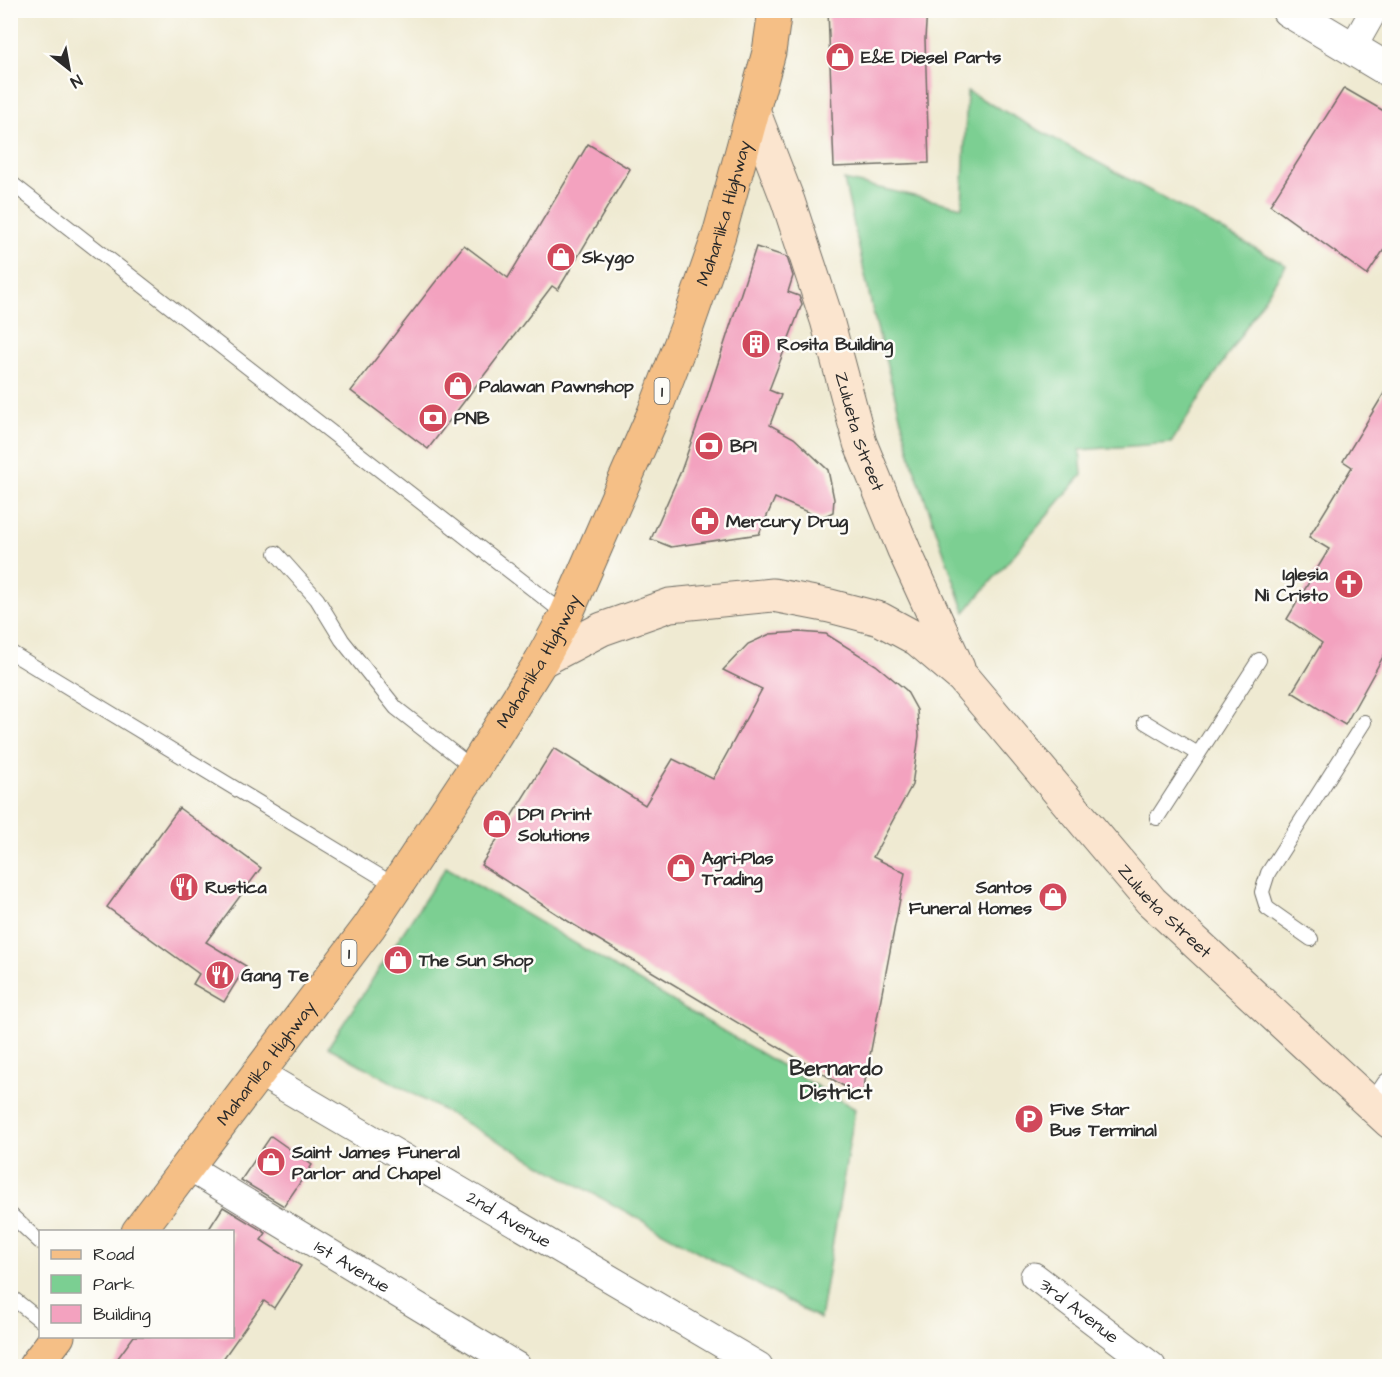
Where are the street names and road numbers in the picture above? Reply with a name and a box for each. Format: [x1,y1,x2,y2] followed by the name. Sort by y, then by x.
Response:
[690,138,758,289] street label: Maharlika Highway
[828,369,891,496] street label: Zulueta Street
[654,378,670,404] road number: 1
[490,590,587,733] street label: Maharlika Highway
[1112,859,1218,965] street label: Zulueta Street
[342,940,356,966] road number: 1
[211,996,323,1131] street label: Maharlika Highway
[462,1185,556,1254] street label: 2nd Avenue
[309,1234,395,1299] street label: 1st Avenue
[1034,1272,1124,1350] street label: 3rd Avenue

